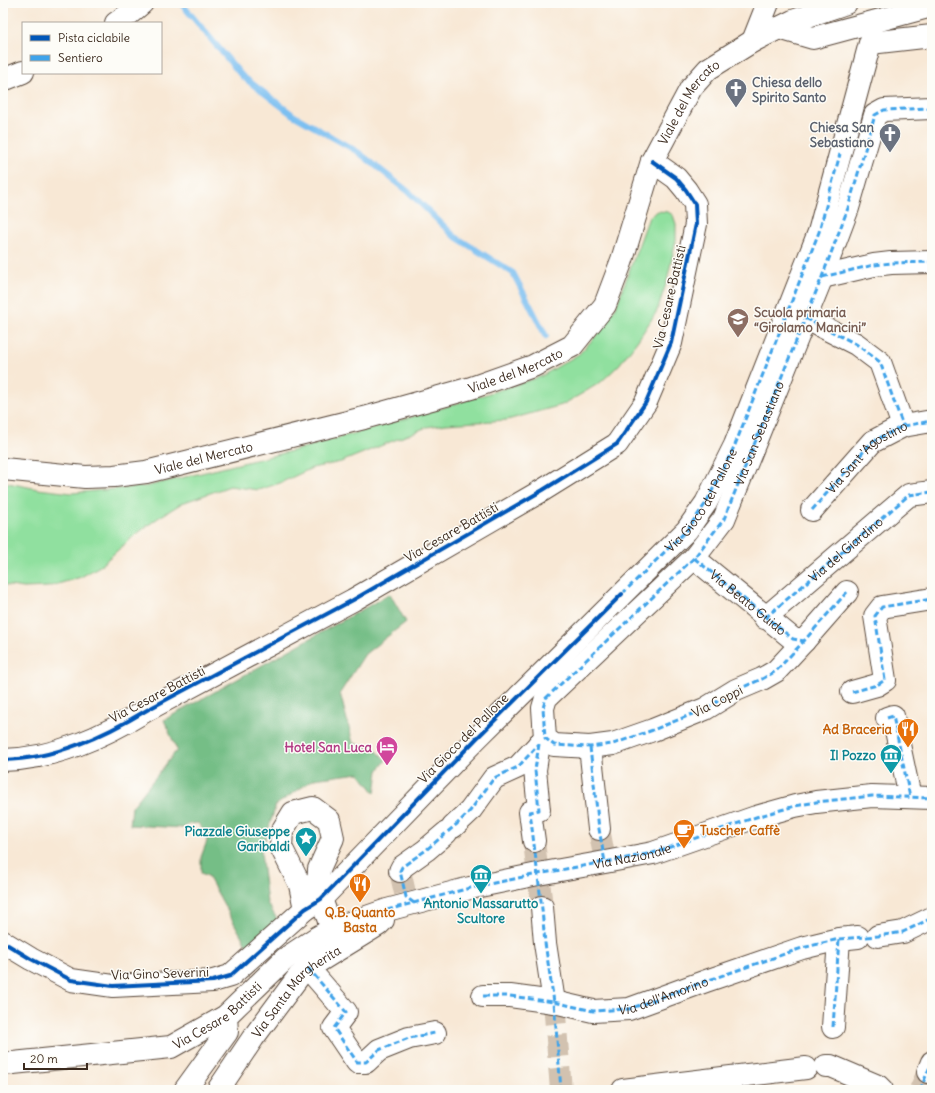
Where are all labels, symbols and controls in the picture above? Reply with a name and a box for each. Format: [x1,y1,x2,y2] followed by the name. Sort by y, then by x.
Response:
[22,22,162,74] legend
[58,30,130,45] text: Pista ciclabile
[58,50,103,65] text: Sentiero
[654,56,723,148] street label: Viale del Mercato
[752,74,826,106] place label: Chiesa dello Spirito Santo
[723,76,749,109] church icon: Chiesa dello Spirito Santo
[809,119,874,151] place label: Chiesa San Sebastiano
[877,121,903,154] church icon: Chiesa San Sebastiano
[649,243,690,351] street label: Via Cesare Battisti
[754,304,866,336] place label: Scuola primaria “Girolamo Mancini”
[725,306,751,339] school or university icon: Scuola primaria “Girolamo Mancini”
[466,344,566,397] street label: Viale del Mercato
[730,379,788,488] street label: Via San Sebastiano
[822,417,910,497] street label: Via Sant 'Agostino
[153,438,255,479] street label: Viale del Mercato
[661,445,741,556] street label: Via Gioco del Pallone
[401,499,501,566] street label: Via Cesare Battisti
[805,513,887,586] street label: Via del Giardino
[706,566,790,639] street label: Via Beato Guido
[106,662,208,727] street label: Via Cesare Battisti
[689,681,746,722] street label: Via Coppi
[414,689,512,787] street label: Via Gioco del Pallone
[895,716,921,749] restaurant icon: Ad Braceria
[823,721,893,738] place label: Ad Braceria
[374,734,400,767] hotel icon: Hotel San Luca
[285,739,373,756] place label: Hotel San Luca
[878,742,904,775] museum icon: Il Pozzo
[830,747,876,764] place label: Il Pozzo
[671,817,697,850] cafe icon: Tuscher Caffè
[700,822,780,839] place label: Tuscher Caffè
[184,823,290,855] place label: Piazzale Giuseppe Garibaldi
[293,825,319,858] place icon: Piazzale Giuseppe Garibaldi
[592,839,673,873] street label: Via Nazionale
[468,862,494,895] museum icon: Antonio Massarutto Scultore
[347,871,373,904] restaurant icon: Q.B. Quanto Basta
[424,895,538,927] place label: Antonio Massarutto Scultore
[325,904,395,936] place label: Q.B. Quanto Basta
[248,942,344,1041] street label: Via Santa Margherita
[111,963,209,984] street label: Via Gino Severini
[618,973,711,1019] street label: Via dell'Amorino
[170,978,265,1053] street label: Via Cesare Battisti
[24,1045,87,1071] scale bar
[30,1051,58,1066] text: 20 m

